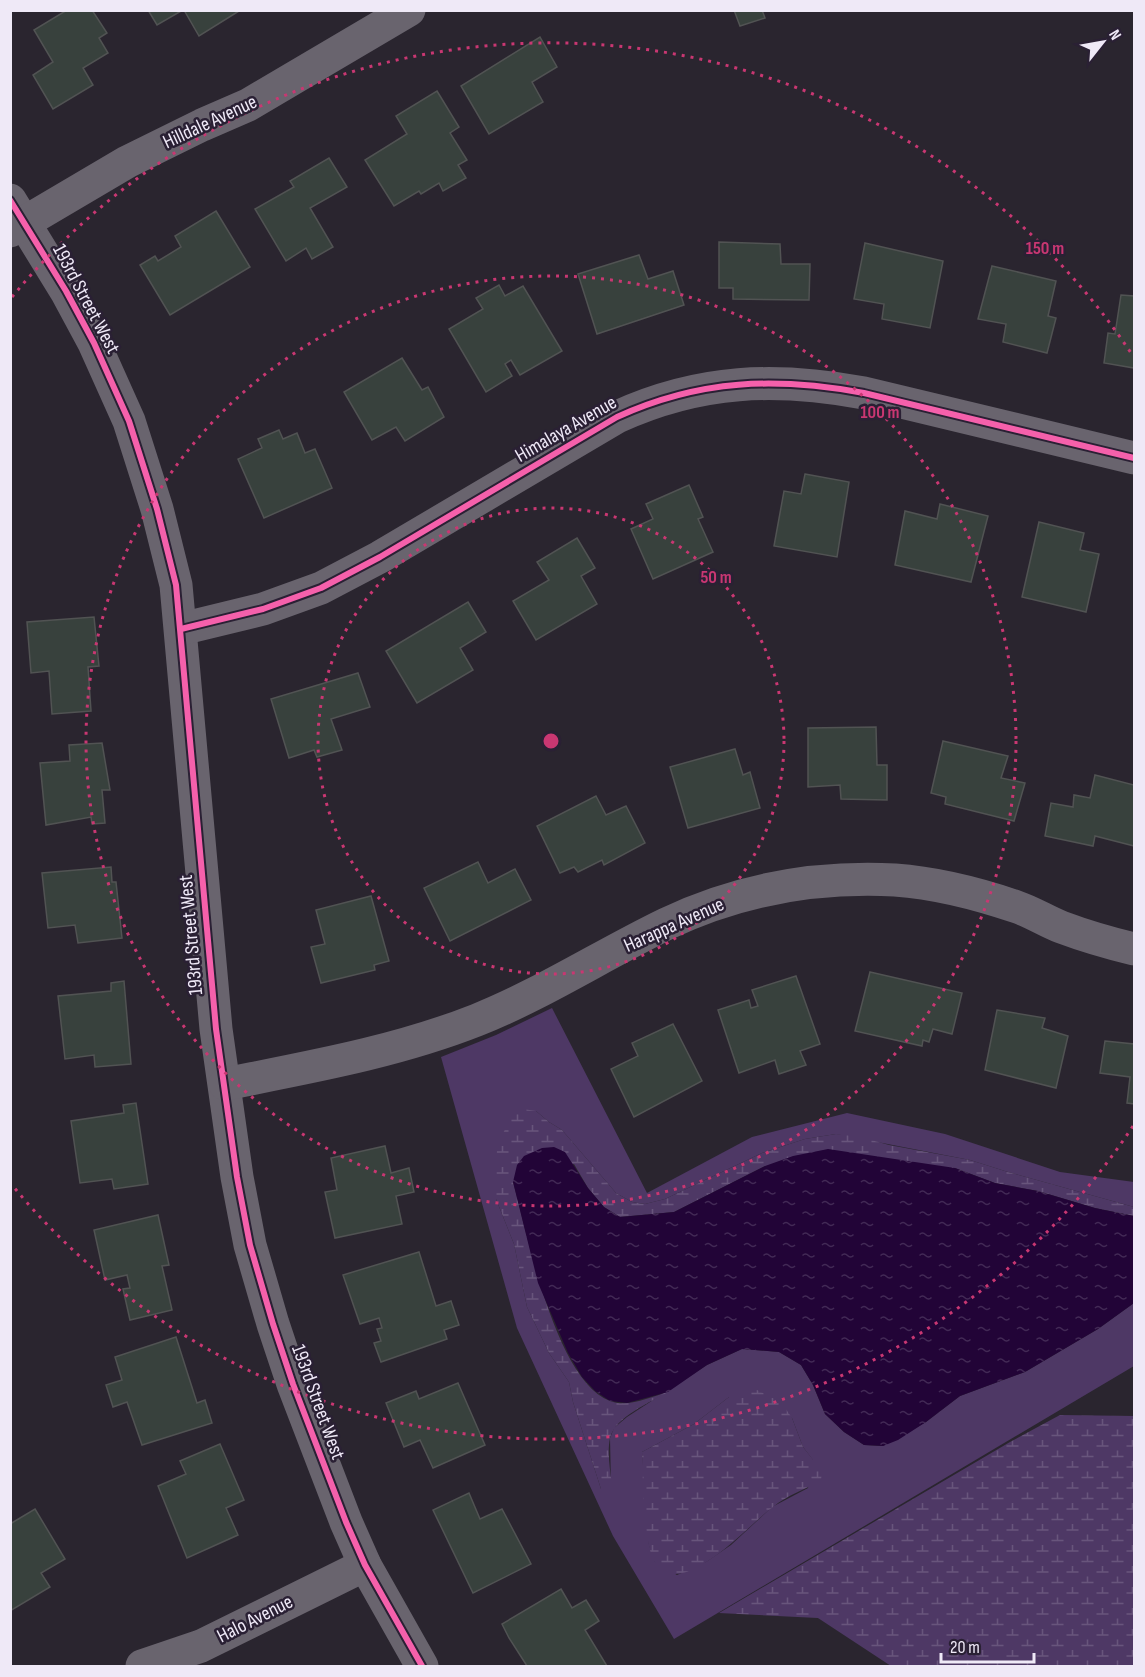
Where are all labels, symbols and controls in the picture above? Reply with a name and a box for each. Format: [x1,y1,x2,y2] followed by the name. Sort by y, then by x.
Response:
[1073,12,1133,72] north arrow
[1104,26,1125,44] text: N
[159,90,261,154] street label: Hilldale Avenue
[1026,238,1064,259] text: 150 m
[47,240,125,358] street label: 193rd Street West
[511,390,621,468] street label: Himalaya Avenue
[861,402,900,423] text: 100 m
[700,567,732,588] text: 50 m
[541,731,561,751] centre of rings
[174,874,208,996] street label: 193rd Street West
[620,892,728,958] street label: Harappa Avenue
[286,1341,350,1463] street label: 193rd Street West
[213,1590,297,1648] street label: Halo Avenue
[941,1626,1034,1664] scale bar
[950,1637,980,1658] text: 20 m

